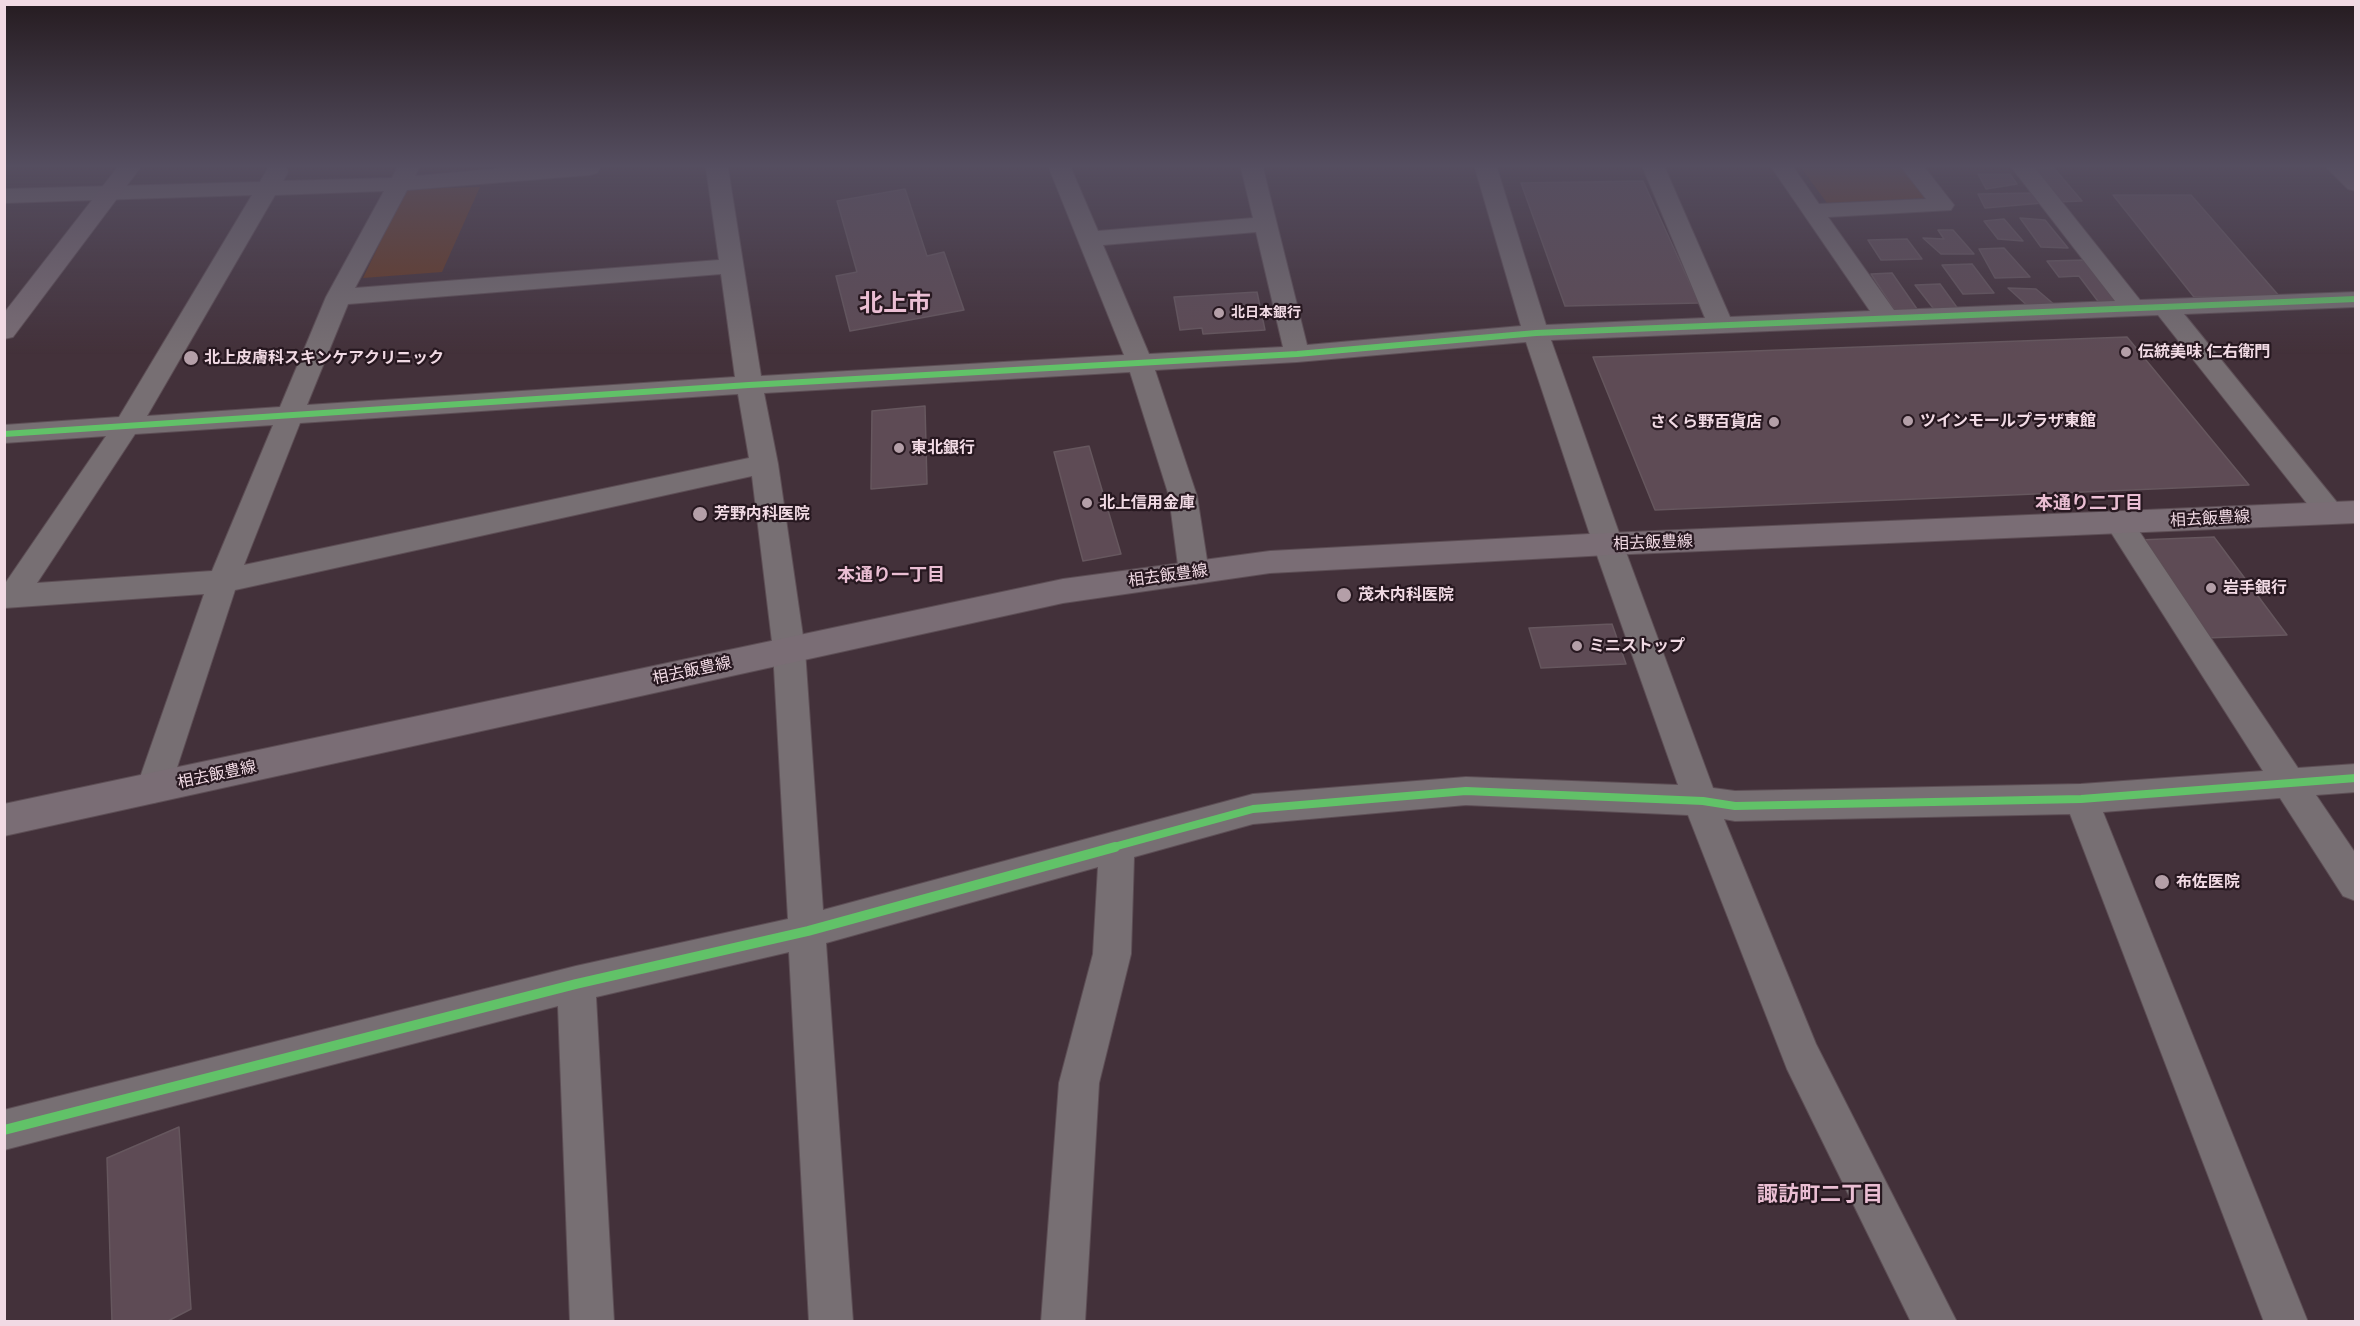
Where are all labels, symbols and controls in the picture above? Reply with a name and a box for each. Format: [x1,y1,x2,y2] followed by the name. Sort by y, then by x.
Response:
[859,290,931,318] district label: 北上市
[1231,305,1301,321] place label: 北日本銀行
[1212,306,1226,320] marker: 北日本銀行
[2138,342,2270,362] place label: 伝統美味 仁右衛門
[2119,345,2133,359] marker: 伝統美味 仁右衛門
[204,348,444,368] place label: 北上皮膚科スキンケアクリニック
[182,349,200,367] marker: 北上皮膚科スキンケアクリニック
[1920,411,2096,431] place label: ツインモールプラザ東館
[1650,412,1762,432] place label: さくら野百貨店
[1901,414,1915,428] marker: ツインモールプラザ東館
[1767,415,1781,429] marker: さくら野百貨店
[911,438,975,458] place label: 東北銀行
[892,441,906,455] marker: 東北銀行
[1099,493,1195,513] place label: 北上信用金庫
[2035,493,2143,515] district label: 本通り二丁目
[1080,496,1094,510] marker: 北上信用金庫
[714,504,810,524] place label: 芳野内科医院
[691,505,709,523] marker: 芳野内科医院
[2170,507,2250,531] street label: 相去飯豊線
[1613,532,1693,554] street label: 相去飯豊線
[1127,561,1209,591] street label: 相去飯豊線
[837,565,945,587] district label: 本通り一丁目
[2223,578,2287,598] place label: 岩手銀行
[2204,581,2218,595] marker: 岩手銀行
[1358,585,1454,605] place label: 茂木内科医院
[1335,586,1353,604] marker: 茂木内科医院
[1589,636,1685,656] place label: ミニストップ
[1570,639,1584,653] marker: ミニストップ
[651,653,733,689] street label: 相去飯豊線
[176,757,258,793] street label: 相去飯豊線
[2176,872,2240,892] place label: 布佐医院
[2153,873,2171,891] marker: 布佐医院
[1757,1182,1883,1208] district label: 諏訪町二丁目

